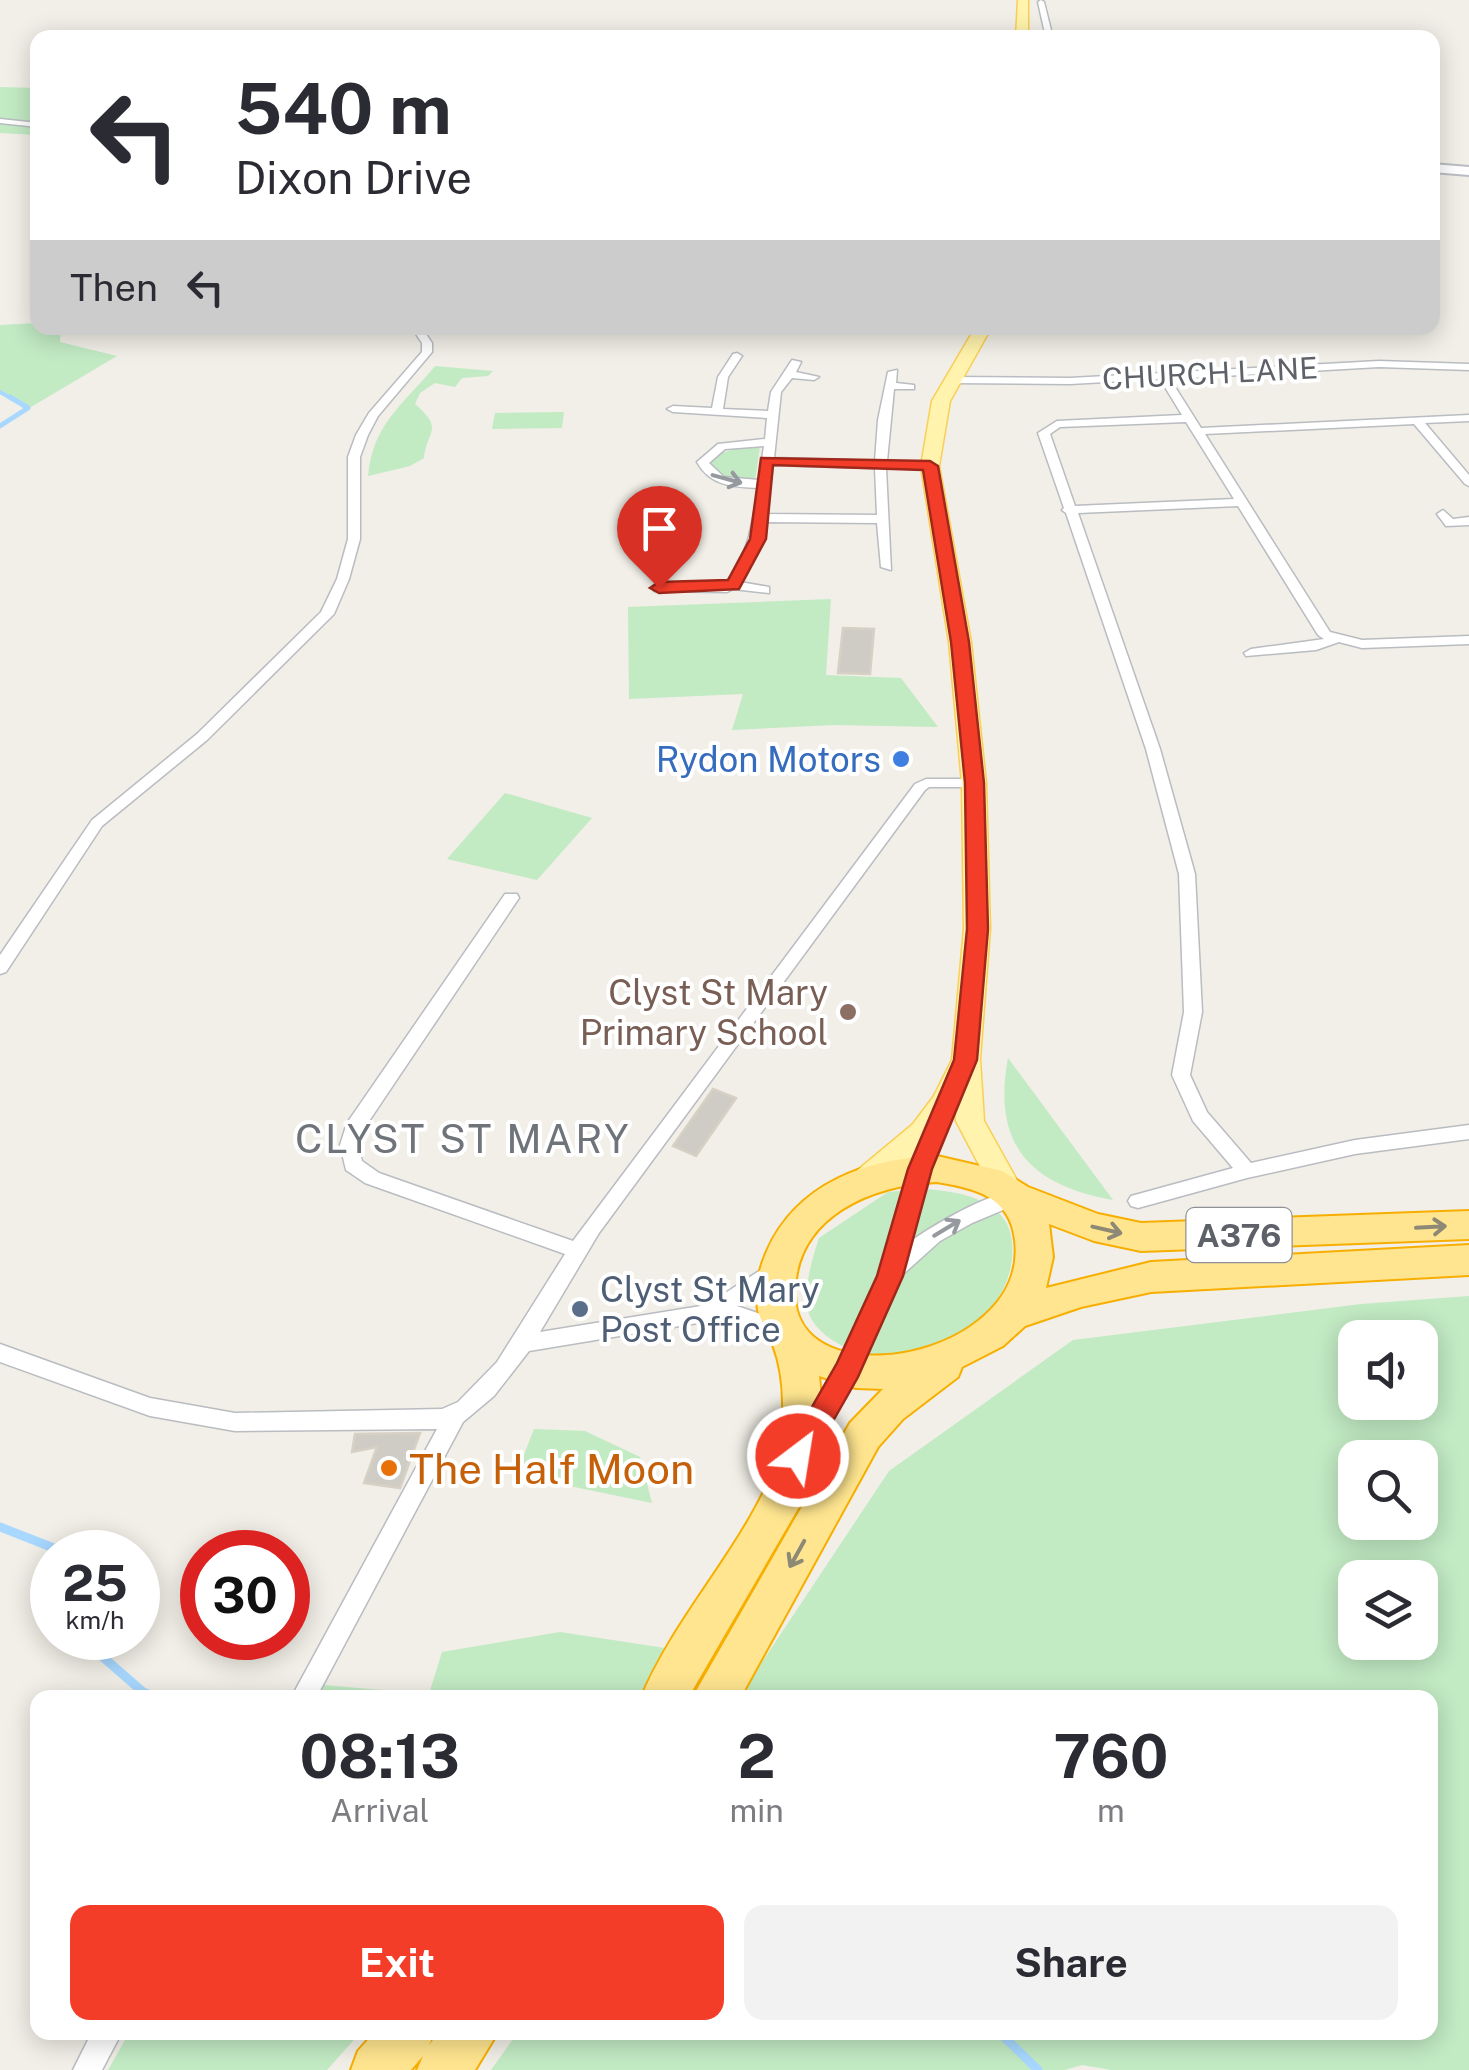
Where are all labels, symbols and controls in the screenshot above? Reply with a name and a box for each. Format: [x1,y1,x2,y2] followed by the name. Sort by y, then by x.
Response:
[235,67,452,150] text: 540 m
[70,70,200,200] icon: left
[235,151,472,204] text: Dixon Drive
[178,260,233,315] icon: left
[70,265,158,310] text: Then
[1101,349,1319,397] street label: CHURCH LANE
[711,470,743,489] one-way arrow
[617,486,702,589] pin
[632,501,687,556] icon: arrive
[656,739,881,780] place label: Rydon Motors
[890,748,912,770] marker: Rydon Motors
[580,972,828,1053] place label: Clyst St Mary Primary School
[837,1001,859,1023] marker: Clyst St Mary Primary School
[295,1115,631,1162] district label: CLYST ST MARY
[1186,1208,1292,1262] road number: A376
[1414,1217,1446,1236] one-way arrow
[932,1218,961,1238] one-way arrow
[1090,1222,1122,1240] one-way arrow
[600,1269,820,1350] place label: Clyst St Mary Post Office
[569,1298,591,1320] marker: Clyst St Mary Post Office
[1338,1320,1438,1660] map controls
[1338,1320,1438,1420] button: sound
[746,1404,850,1508] position arrow
[1338,1440,1438,1540] button: search
[409,1444,694,1493] place label: The Half Moon
[378,1457,400,1479] marker: The Half Moon
[180,1530,310,1660] speed limit sign: 30
[787,1539,806,1568] one-way arrow
[62,1553,128,1612] text: 25
[1338,1560,1438,1660] button: layers
[66,1605,124,1635] text: km/h
[300,1721,460,1792] text: 08:13
[738,1721,776,1792] text: 2
[1053,1721,1168,1792] text: 760
[330,1792,429,1829] text: Arrival
[730,1792,784,1829] text: min
[1097,1792,1125,1829] text: m
[70,1905,724,2020] button: Exit
[744,1905,1398,2020] button: Share

